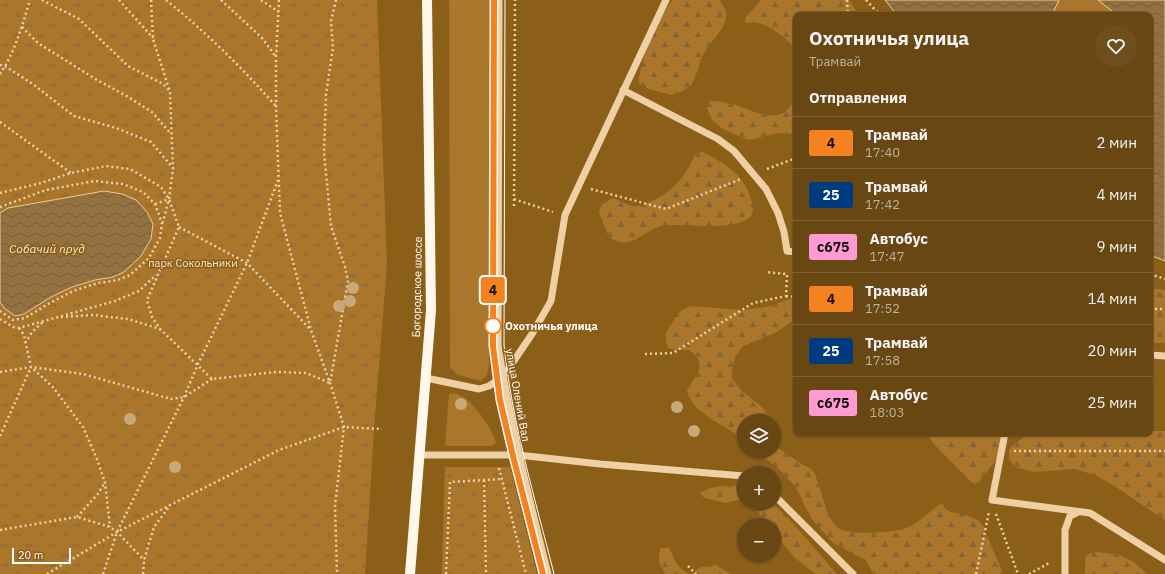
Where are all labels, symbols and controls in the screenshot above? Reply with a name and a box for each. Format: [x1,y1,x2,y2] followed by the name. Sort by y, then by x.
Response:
[1095,25,1137,67] button: heart
[809,26,969,50] text: Охотничья улица
[809,53,861,70] text: Трамвай
[809,88,907,107] text: Отправления
[865,125,928,144] text: Трамвай
[1096,133,1137,152] text: 2 мин
[827,134,835,152] text: 4
[865,144,900,161] text: 17:40
[865,177,928,196] text: Трамвай
[1096,185,1137,204] text: 4 мин
[823,186,839,204] text: 25
[865,196,900,213] text: 17:42
[869,229,928,248] text: Автобус
[409,236,425,338] street label: Богородское шоссе
[1096,237,1137,256] text: 9 мин
[817,238,849,256] text: с675
[9,241,85,256] water label: Собачий пруд
[869,248,904,265] text: 17:47
[148,256,238,270] park label: парк Сокольники
[480,277,506,303] line badge: 4
[489,281,497,299] text: 4
[865,281,928,300] text: Трамвай
[1087,289,1137,308] text: 14 мин
[827,290,835,308] text: 4
[865,300,900,317] text: 17:52
[484,317,502,335] marker: Охотничья улица
[505,319,598,333] place label: Охотничья улица
[865,333,928,352] text: Трамвай
[1087,341,1137,360] text: 20 мин
[823,342,839,360] text: 25
[503,347,533,443] street label: улица Олений Вал
[865,352,900,369] text: 17:58
[869,385,928,404] text: Автобус
[1087,393,1137,412] text: 25 мин
[817,394,849,412] text: с675
[869,404,904,421] text: 18:03
[737,414,781,562] map controls
[737,414,781,458] button: layers
[737,466,781,510] button: +
[737,518,781,562] button: −
[12,546,71,565] scale bar
[18,548,43,562] text: 20 m

